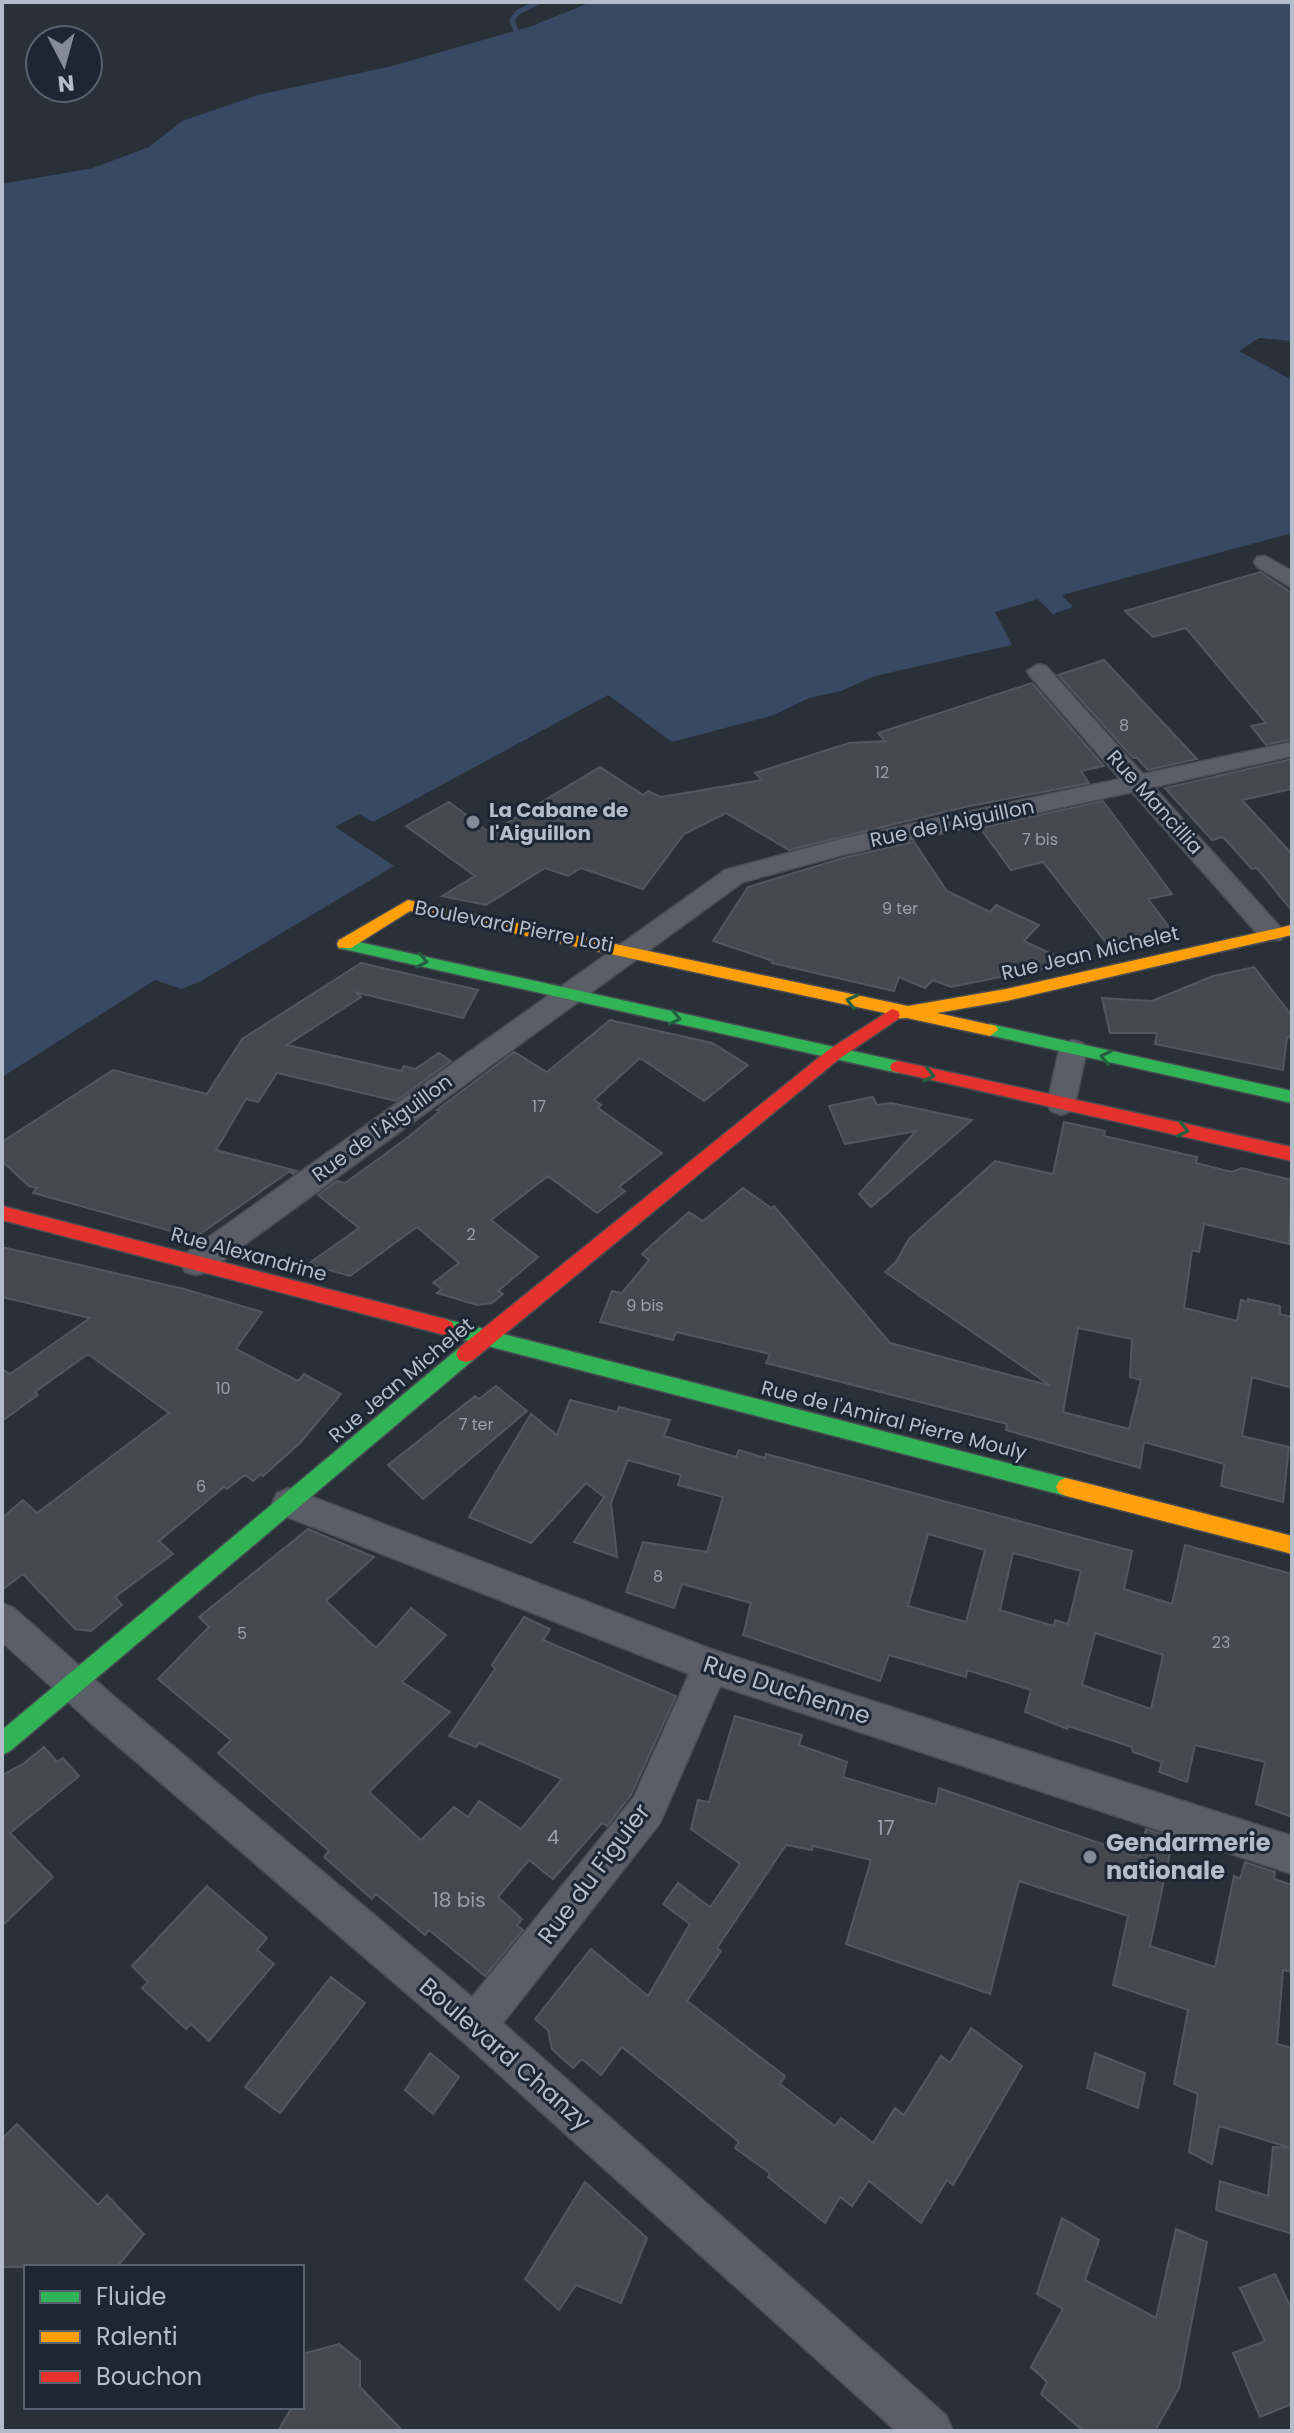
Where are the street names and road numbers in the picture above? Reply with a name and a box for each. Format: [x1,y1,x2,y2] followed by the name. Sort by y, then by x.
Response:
[1101,744,1209,860] street label: Rue Mancillia
[867,792,1037,854] street label: Rue de l'Aiguillon
[412,893,616,959] street label: Boulevard Pierre Loti
[998,919,1182,987] street label: Rue Jean Michelet
[306,1068,458,1188] street label: Rue de l'Aiguillon
[168,1220,330,1288] street label: Rue Alexandrine
[323,1311,479,1449] street label: Rue Jean Michelet
[758,1373,1030,1467] street label: Rue de l'Amiral Pierre Mouly
[699,1647,875,1732] street label: Rue Duchenne
[530,1796,658,1951] street label: Rue du Figuier
[412,1970,599,2138] street label: Boulevard Chanzy

